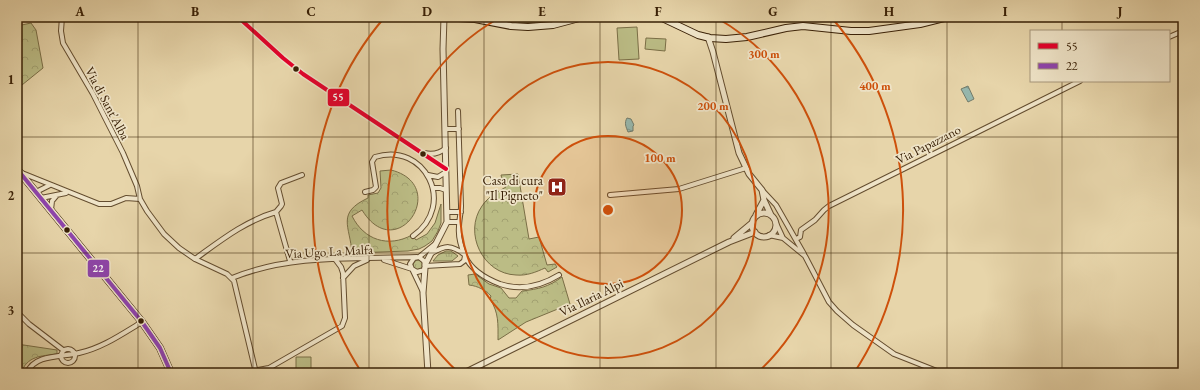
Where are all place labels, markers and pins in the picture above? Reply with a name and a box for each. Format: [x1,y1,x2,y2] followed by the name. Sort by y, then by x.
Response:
[291,64,301,74] unlabelled marker
[418,149,428,159] unlabelled marker
[483,172,544,204] place label: Casa di cura "Il Pigneto"
[546,176,568,198] hospital icon: Casa di cura "Il Pigneto"
[601,203,615,217] centre of rings
[62,225,72,235] unlabelled marker
[136,316,146,326] unlabelled marker

